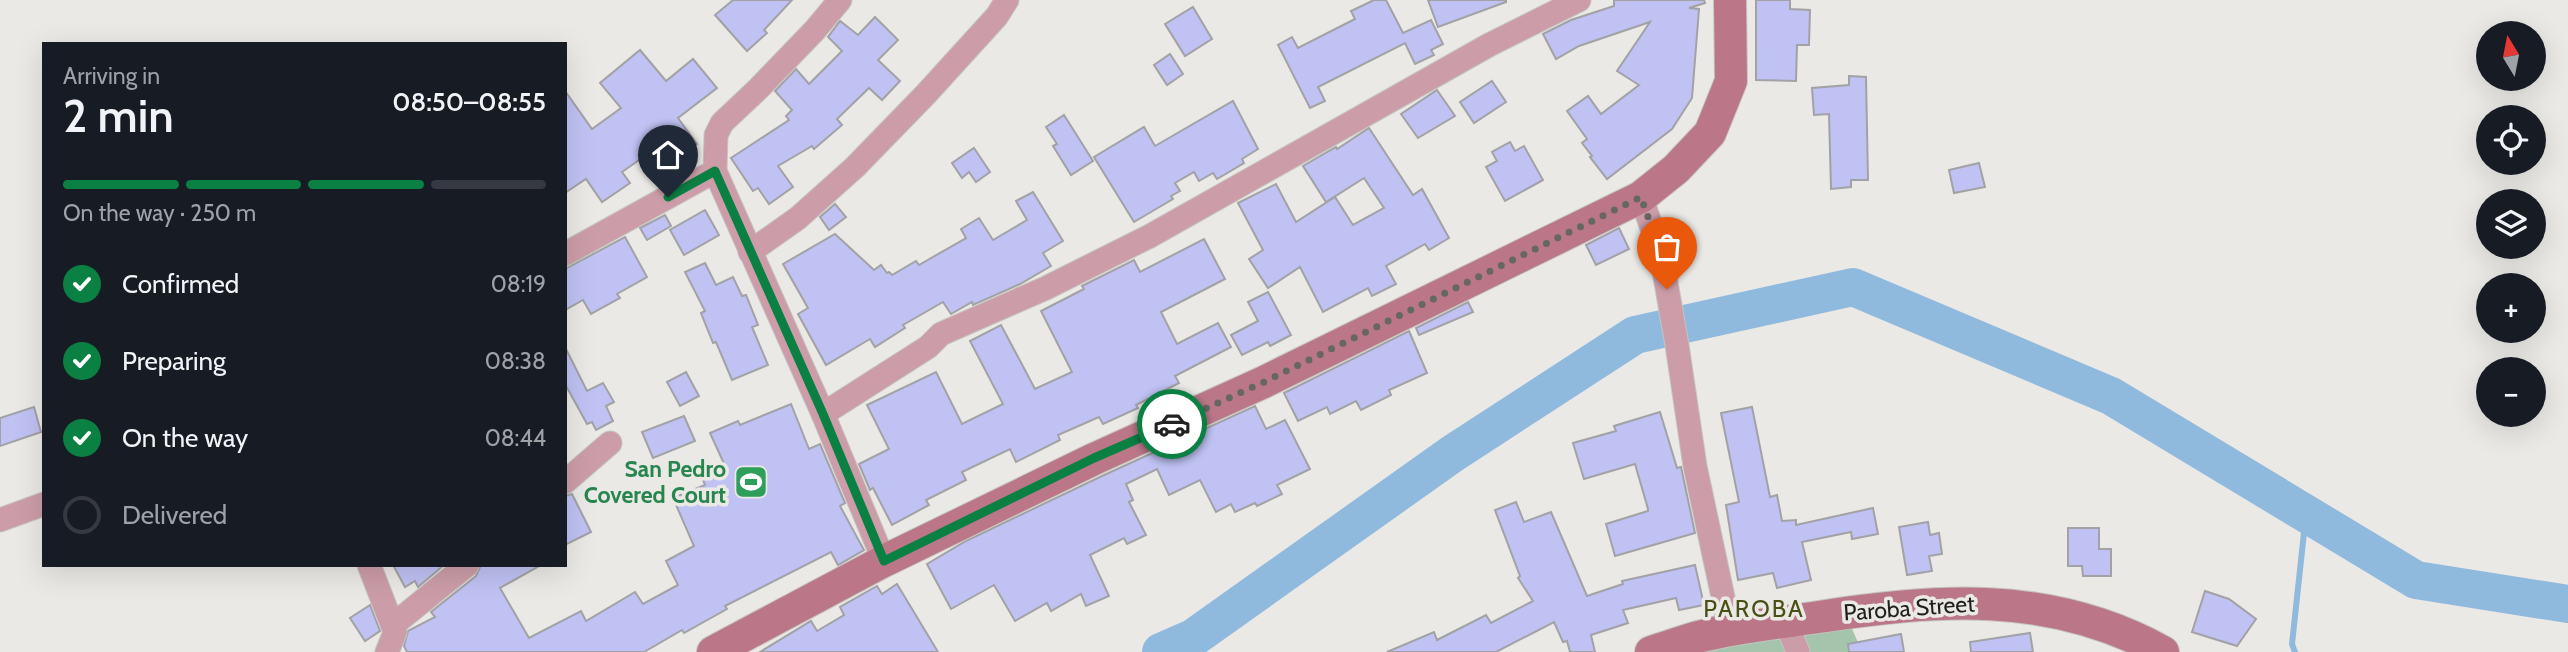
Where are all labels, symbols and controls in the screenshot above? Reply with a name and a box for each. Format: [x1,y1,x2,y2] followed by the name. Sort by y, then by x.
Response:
[2476,21,2546,91] north arrow
[2476,21,2546,427] map controls
[63,62,160,90] text: Arriving in
[392,86,546,118] text: 08:50–08:55
[63,88,174,144] text: 2 min
[2476,105,2546,175] button: locate
[638,125,698,197] pin
[649,136,687,174] icon: home
[2476,189,2546,259] button: layers
[63,199,256,227] text: On the way · 250 m
[1637,217,1697,289] pin
[1648,228,1686,266] icon: bag
[63,265,101,303] icon: check
[122,268,239,300] text: Confirmed
[491,270,546,298] text: 08:19
[2476,273,2546,343] button: +
[63,342,101,380] icon: check
[122,345,226,377] text: Preparing
[485,347,546,375] text: 08:38
[2476,357,2546,427] button: −
[1137,389,1207,459] courier
[1153,405,1191,443] icon: car
[63,419,101,457] icon: check
[122,422,248,454] text: On the way
[485,424,546,452] text: 08:44
[584,455,726,509] place label: San Pedro Covered Court
[732,463,770,501] sports icon: San Pedro Covered Court
[122,499,227,531] text: Delivered
[1842,589,1976,627] street label: Paroba Street
[1703,594,1805,623] district label: PAROBA

